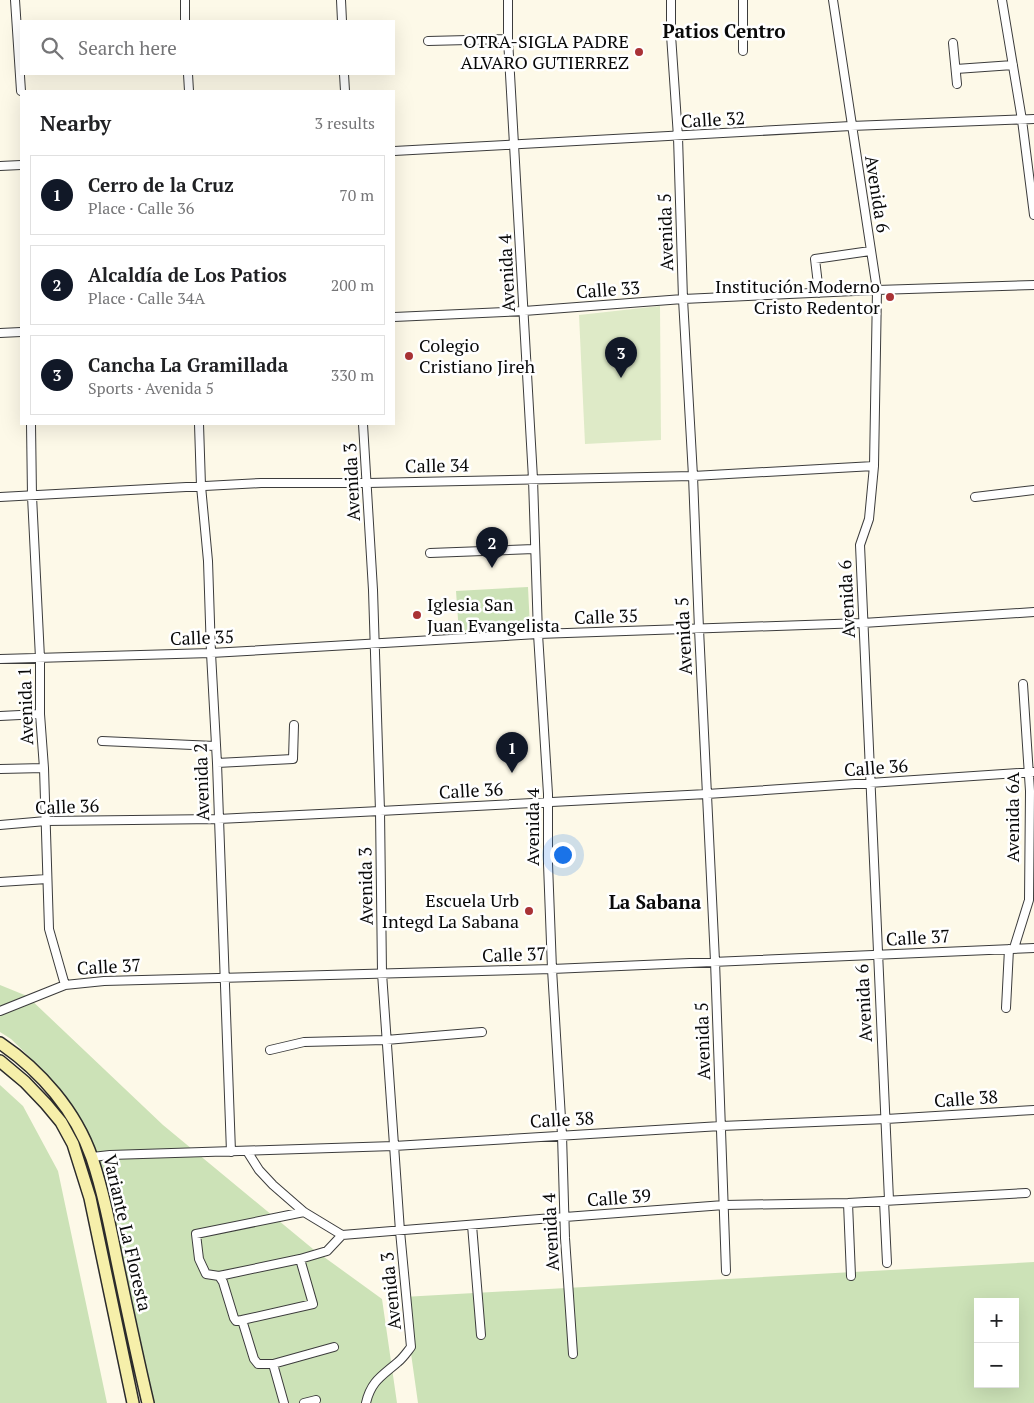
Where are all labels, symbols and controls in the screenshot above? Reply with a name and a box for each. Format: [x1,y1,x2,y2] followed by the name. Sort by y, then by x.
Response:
[662,18,786,43] district label: Patios Centro
[20,20,395,75] search box
[460,29,629,74] place label: OTRA-SIGLA PADRE ALVARO GUTIERREZ
[38,34,66,62] icon: search
[78,35,177,60] text: Search here
[633,46,645,58] marker: OTRA-SIGLA PADRE ALVARO GUTIERREZ
[680,105,746,133] street label: Calle 32
[40,109,111,137] text: Nearby
[315,112,375,134] text: 3 results
[860,153,896,235] street label: Avenida 6
[88,172,234,197] text: Cerro de la Cruz
[52,184,62,206] text: 1
[339,184,374,206] text: 70 m
[652,193,678,271] street label: Avenida 5
[88,197,194,219] text: Place · Calle 36
[492,233,520,313] street label: Avenida 4
[88,262,287,287] text: Alcaldía de Los Patios
[52,274,62,296] text: 2
[331,274,374,296] text: 200 m
[715,274,880,319] place label: Institución Moderno Cristo Redentor
[575,275,641,303] street label: Calle 33
[88,287,205,309] text: Place · Calle 34A
[884,291,896,303] marker: Institución Moderno Cristo Redentor
[419,333,535,378] place label: Colegio Cristiano Jireh
[605,337,637,378] pin: 3
[403,350,415,362] marker: Colegio Cristiano Jireh
[88,352,288,377] text: Cancha La Gramillada
[52,364,62,386] text: 3
[331,364,374,386] text: 330 m
[88,377,214,399] text: Sports · Avenida 5
[337,442,365,522] street label: Avenida 3
[405,452,470,478] street label: Calle 34
[476,527,508,568] pin: 2
[832,559,860,639] street label: Avenida 6
[427,592,560,637] place label: Iglesia San Juan Evangelista
[669,596,697,676] street label: Avenida 5
[573,603,638,629] street label: Calle 35
[411,609,423,621] marker: Iglesia San Juan Evangelista
[169,624,234,650] street label: Calle 35
[12,667,38,745] street label: Avenida 1
[496,732,528,773] pin: 1
[188,743,214,821] street label: Avenida 2
[843,753,909,781] street label: Calle 36
[1000,771,1024,862] street label: Avenida 6A
[438,776,504,804] street label: Calle 36
[520,788,544,866] street label: Avenida 4
[34,793,100,819] street label: Calle 36
[550,842,576,868] your location
[352,847,378,925] street label: Avenida 3
[382,888,519,933] place label: Escuela Urb Integd La Sabana
[609,889,702,914] district label: La Sabana
[523,905,535,917] marker: Escuela Urb Integd La Sabana
[885,923,951,951] street label: Calle 37
[481,941,546,967] street label: Calle 37
[76,952,142,980] street label: Calle 37
[849,963,877,1043] street label: Avenida 6
[689,1002,715,1080] street label: Avenida 5
[933,1084,999,1112] street label: Calle 38
[529,1105,595,1133] street label: Calle 38
[98,1152,158,1314] street label: Variante La Floresta
[586,1183,652,1211] street label: Calle 39
[536,1192,564,1272] street label: Avenida 4
[374,1251,406,1331] street label: Avenida 3
[974,1298,1019,1388] map controls
[974,1298,1019,1343] button: +
[974,1343,1019,1388] button: −

